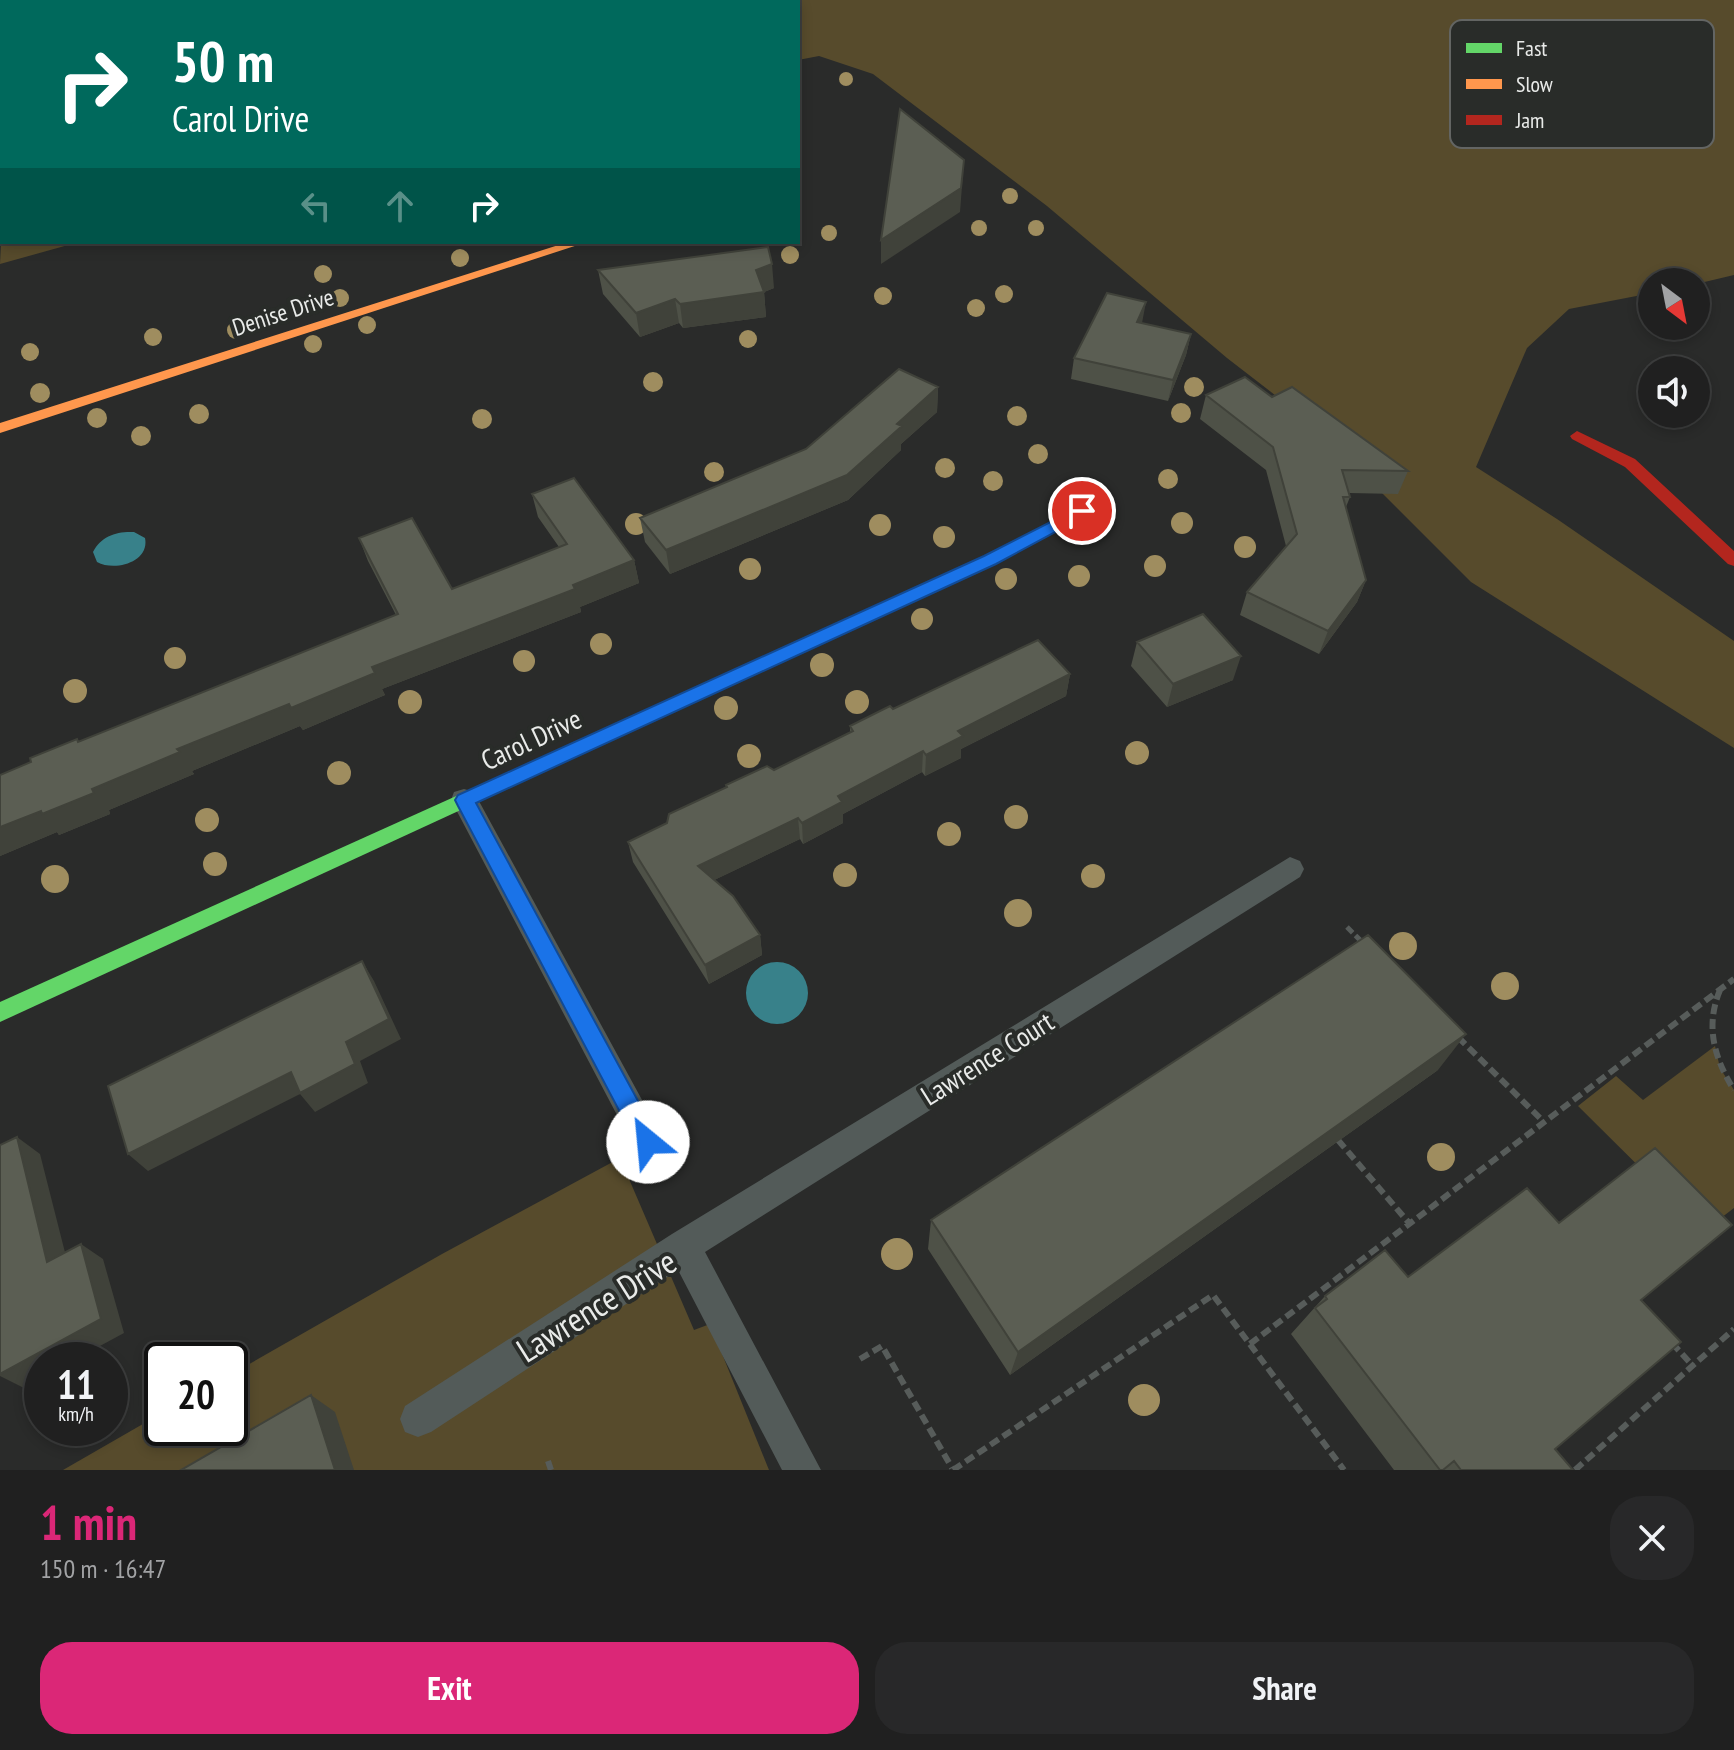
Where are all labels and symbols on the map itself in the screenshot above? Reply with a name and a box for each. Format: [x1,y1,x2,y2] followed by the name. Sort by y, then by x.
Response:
[1450,20,1714,148] legend
[1516,34,1547,62] text: Fast
[1516,70,1553,98] text: Slow
[1515,106,1544,134] text: Jam
[1638,268,1710,340] north arrow
[228,281,338,343] street label: Denise Drive
[1048,477,1116,545] pin
[475,700,587,778] street label: Carol Drive
[914,1002,1061,1113] street label: Lawrence Court
[606,1100,690,1184] position arrow
[508,1239,684,1371] street label: Lawrence Drive
[144,1342,248,1446] speed limit sign: 20

